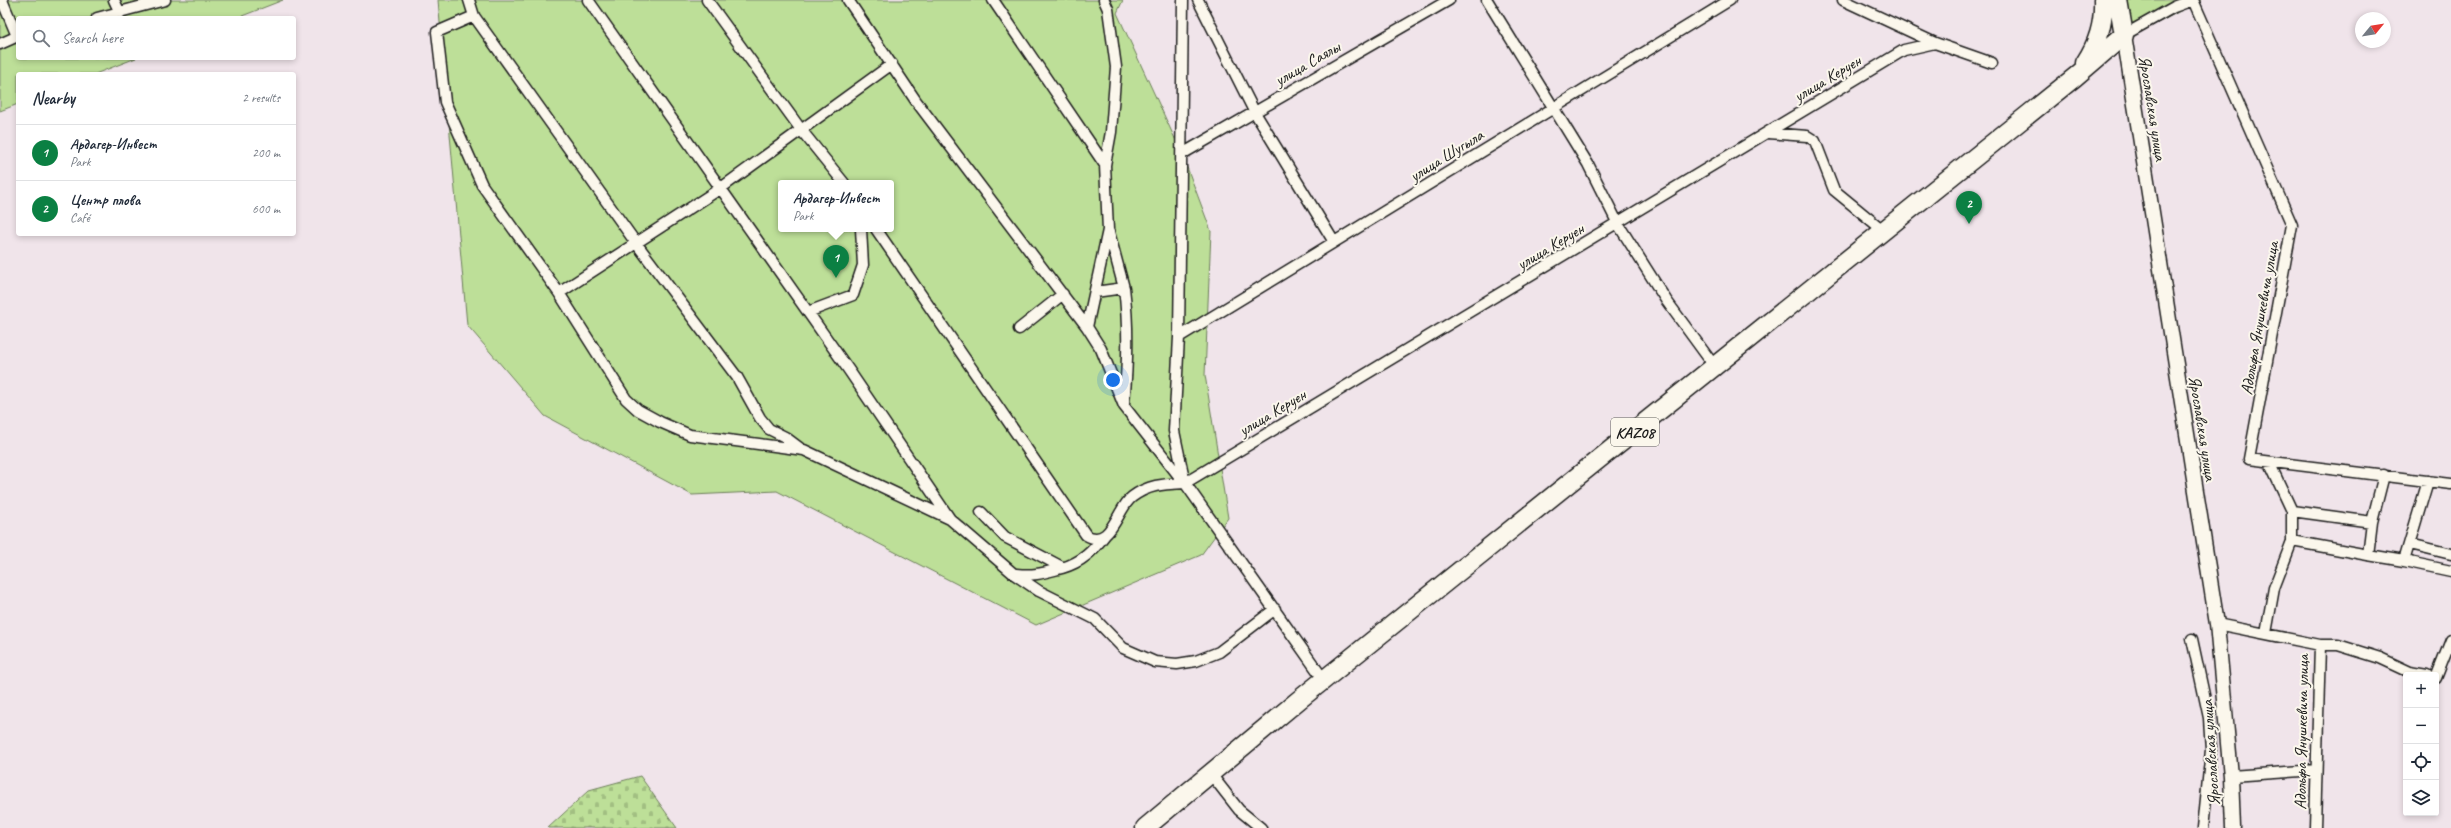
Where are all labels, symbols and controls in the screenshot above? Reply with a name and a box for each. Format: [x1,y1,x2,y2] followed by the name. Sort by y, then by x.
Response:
[2355,12,2391,48] north arrow
[16,16,296,60] search box
[30,27,52,49] icon: search
[62,29,123,48] text: Search here
[1270,35,1345,91] street label: улица Саялы
[1789,50,1866,107] street label: улица Керуен
[2134,54,2171,164] street label: Ярославская улица
[32,88,75,109] text: Nearby
[242,90,280,106] text: 2 results
[1405,124,1488,187] street label: улица Шугыла
[70,135,156,154] text: Ардагер-Инвест
[42,145,48,161] text: 1
[252,145,280,161] text: 200 m
[70,154,91,170] text: Park
[778,180,894,232] popup
[793,189,879,208] text: Ардагер-Инвест
[70,191,140,210] text: Центр плова
[1956,191,1982,224] pin: 2
[42,201,48,217] text: 2
[252,201,280,217] text: 600 m
[793,208,814,224] text: Park
[70,210,90,226] text: Café
[1512,218,1589,275] street label: улица Керуен
[2236,238,2284,396] street label: Адольфа Янушкевича улица
[823,245,849,278] pin: 1
[1103,370,1123,390] your location
[2184,374,2221,484] street label: Ярославская улица
[1234,384,1311,441] street label: улица Керуен
[1611,418,1659,446] road number: KAZ08
[2290,652,2313,810] street label: Адольфа Янушкевича улица
[2403,672,2439,816] map controls
[2403,672,2439,708] button: +
[2196,698,2225,807] street label: Ярославская улица
[2403,708,2439,744] button: −
[2403,744,2439,780] button: locate
[2403,780,2439,816] button: layers

